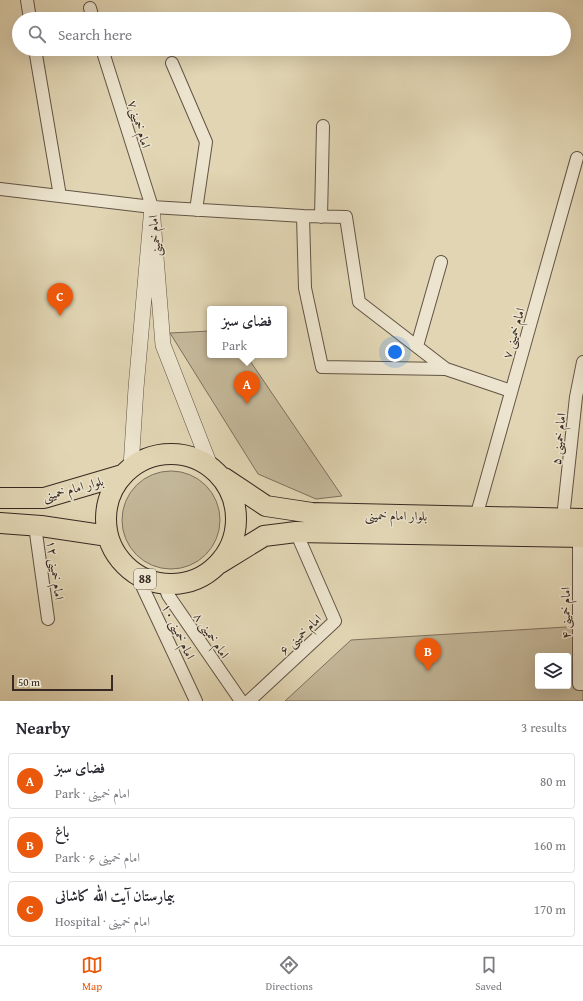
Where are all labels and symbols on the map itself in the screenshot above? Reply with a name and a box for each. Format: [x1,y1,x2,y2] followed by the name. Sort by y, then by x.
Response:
[121,98,156,151] street label: امام خمینی۷
[143,214,168,258] street label: امام خمینی
[47,283,73,316] pin: C
[497,305,532,361] street label: امام خمینی ۷
[385,342,405,362] your location
[234,371,260,404] pin: A
[546,412,573,466] street label: امام خمینی ۵
[40,471,106,508] street label: بلوار امام خمینی
[365,505,427,528] street label: بلوار امام خمینی
[40,539,69,601] street label: امام خمینی ۱۲
[134,569,156,589] road number: 88
[556,587,577,639] street label: امام خمینی ۴
[155,600,200,663] street label: امام خمینی ۱۰
[187,608,234,663] street label: امام خمینی ۸
[275,610,327,661] street label: امام خمینی ۶
[415,638,441,671] pin: B
[12,673,113,692] scale bar

